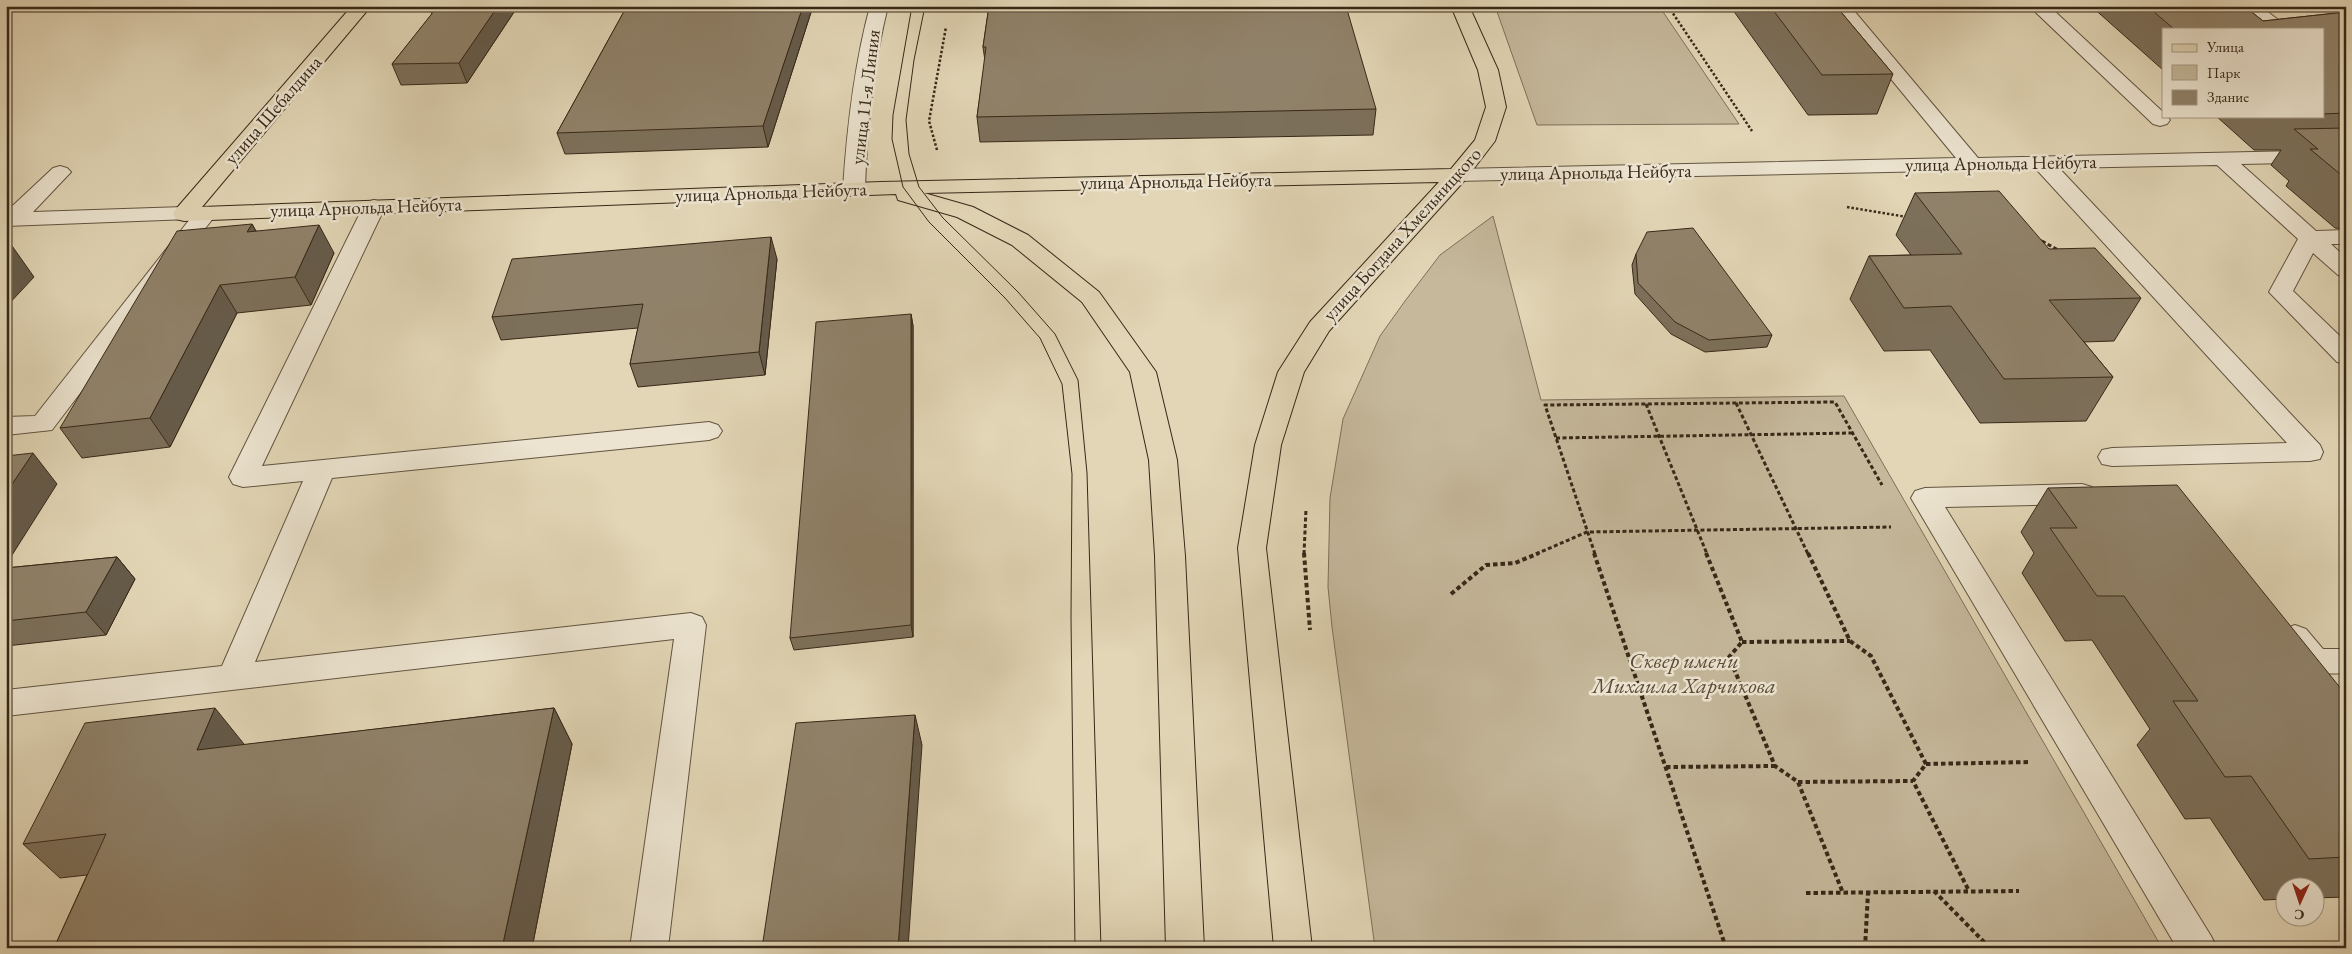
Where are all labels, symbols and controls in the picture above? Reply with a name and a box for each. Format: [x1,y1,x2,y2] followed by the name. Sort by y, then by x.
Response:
[844,28,886,166] street label: улица 11-я Линия
[2162,28,2324,118] legend
[2206,37,2244,56] text: Улица
[219,50,328,170] street label: улица Шебалдина
[2207,63,2240,82] text: Парк
[2207,87,2249,106] text: Здание
[1317,142,1487,326] street label: улица Богдана Хмельницкого
[1905,149,2097,177] street label: улица Арнольда Нейбута
[1500,158,1692,186] street label: улица Арнольда Нейбута
[1080,167,1272,195] street label: улица Арнольда Нейбута
[675,176,868,208] street label: улица Арнольда Нейбута
[270,191,463,223] street label: улица Арнольда Нейбута
[1590,646,1776,700] park label: Сквер имени Михаила Харчикова
[2274,876,2324,926] north arrow
[2294,906,2305,924] text: С

